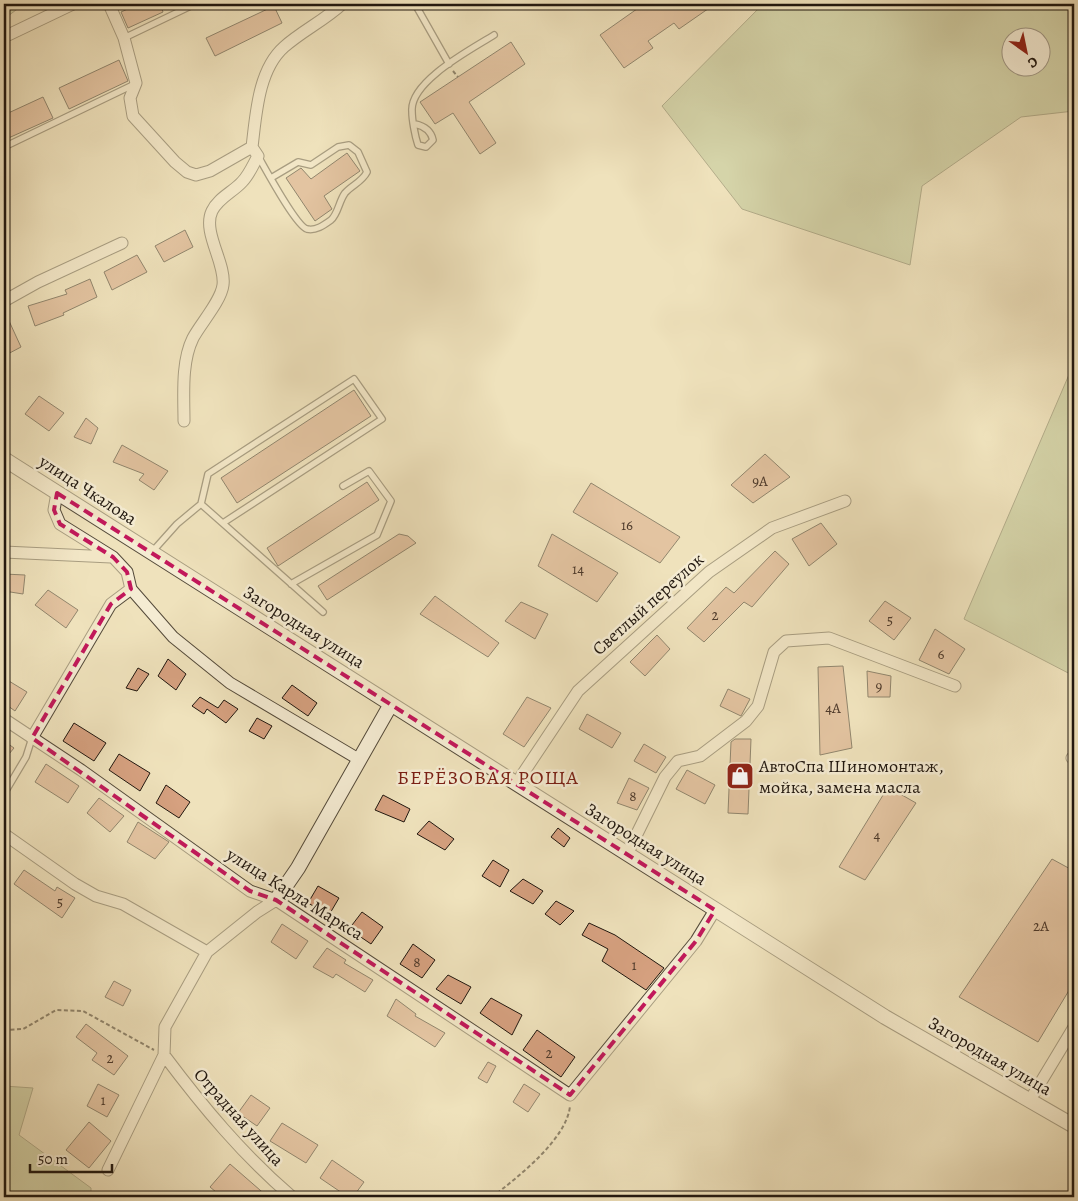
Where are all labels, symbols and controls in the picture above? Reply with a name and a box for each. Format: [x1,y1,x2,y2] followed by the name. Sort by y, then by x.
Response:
[1000,28,1050,78] north arrow
[1024,52,1042,73] text: С
[34,449,142,531] street label: улица Чкалова
[752,471,768,491] house number: 9А
[621,515,633,535] house number: 16
[587,547,709,661] street label: Светлый переулок
[572,559,584,579] house number: 14
[239,580,370,674] street label: Загородная улица
[711,605,719,625] house number: 2
[887,610,893,630] house number: 5
[938,644,945,664] house number: 6
[876,676,883,696] house number: 9
[825,698,841,718] house number: 4А
[758,754,944,799] place label: АвтоСпа Шиномонтаж, мойка, замена масла
[725,761,755,791] shop icon: АвтоСпа Шиномонтаж, мойка, замена масла
[397,764,579,791] district label: БЕРЁЗОВАЯ РОЩА
[629,786,637,806] house number: 8
[581,797,712,891] street label: Загородная улица
[874,825,881,845] house number: 4
[221,842,369,946] street label: улица Карла Маркса
[57,892,63,912] house number: 5
[1033,916,1049,936] house number: 2А
[413,952,421,972] house number: 8
[631,955,637,975] house number: 1
[924,1011,1057,1101] street label: Загородная улица
[545,1043,553,1063] house number: 2
[106,1048,114,1068] house number: 2
[189,1063,290,1172] street label: Отрадная улица
[100,1090,106,1110] house number: 1
[30,1141,112,1173] scale bar
[38,1149,68,1169] text: 50 m

